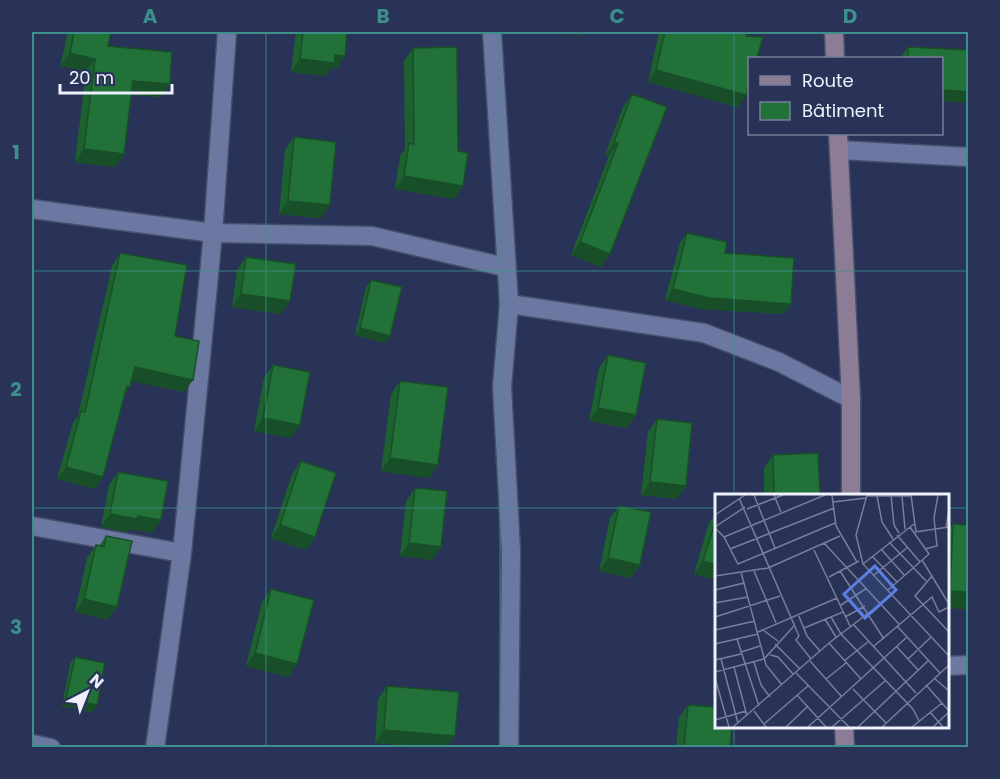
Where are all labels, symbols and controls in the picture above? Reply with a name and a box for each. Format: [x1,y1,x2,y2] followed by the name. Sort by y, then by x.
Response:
[143,2,158,30] text: A
[376,2,390,30] text: B
[609,2,625,30] text: C
[843,2,857,30] text: D
[60,57,172,95] scale bar
[748,57,943,135] legend
[69,65,114,90] text: 20 m
[802,68,854,93] text: Route
[802,98,884,123] text: Bâtiment
[12,138,20,166] text: 1
[10,375,22,403] text: 2
[715,494,949,728] inset map
[10,613,22,641] text: 3
[57,662,117,722] north arrow
[85,669,109,694] text: N

